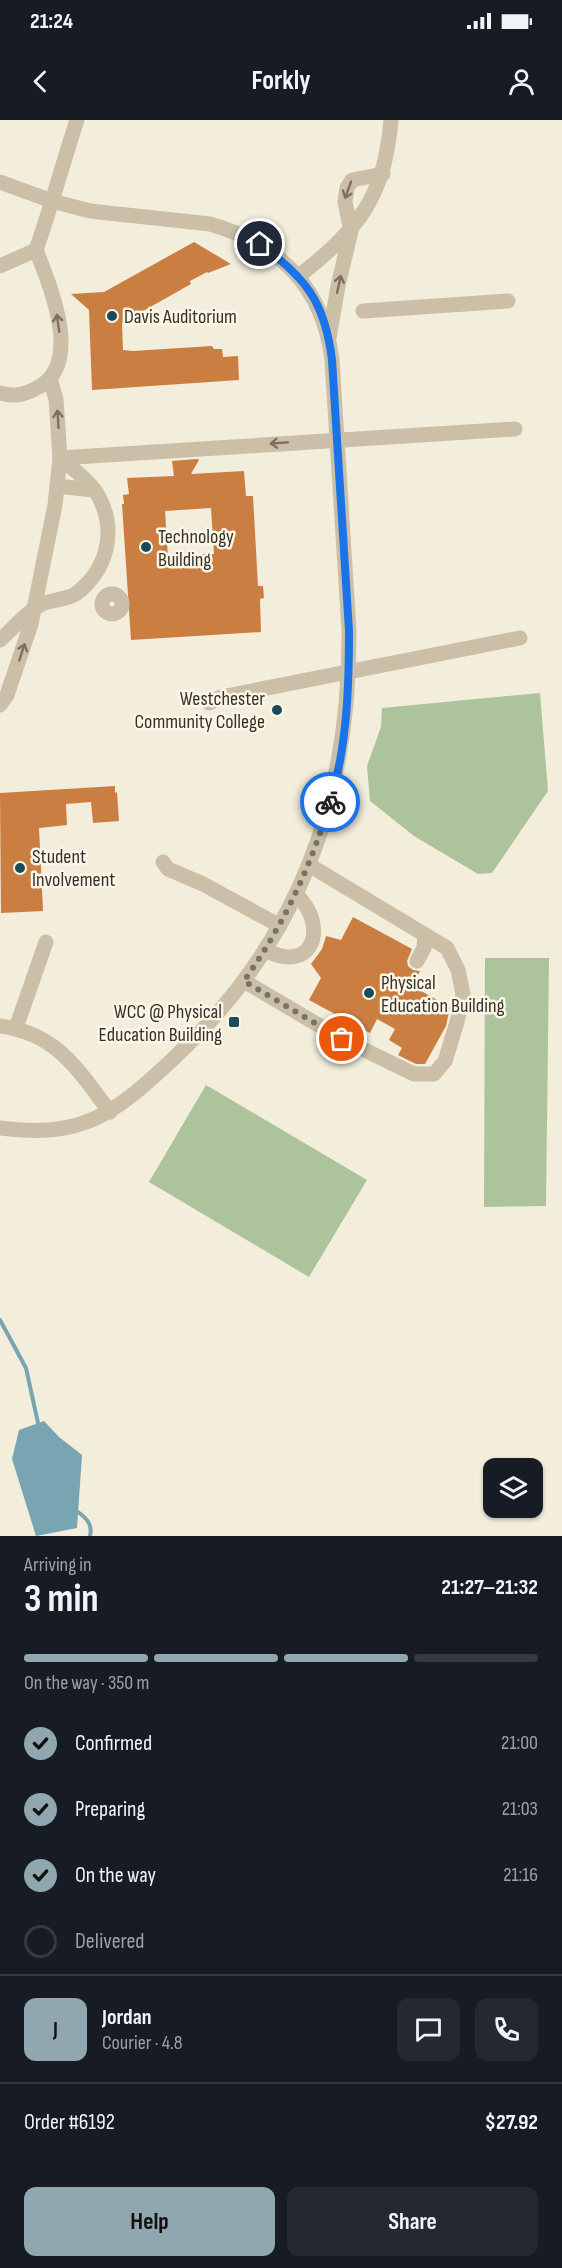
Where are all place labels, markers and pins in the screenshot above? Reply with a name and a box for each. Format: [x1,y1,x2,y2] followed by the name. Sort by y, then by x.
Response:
[234,218,285,269] pin
[124,305,237,329] place label: Davis Auditorium
[105,309,119,323] marker: Davis Auditorium
[158,525,234,572] place label: Technology Building
[139,540,153,554] marker: Technology Building
[135,687,265,734] place label: Westchester Community College
[270,703,284,717] marker: Westchester Community College
[32,845,115,892] place label: Student Involvement
[13,861,27,875] marker: Student Involvement
[381,971,504,1018] place label: Physical Education Building
[362,986,376,1000] marker: Physical Education Building
[99,1000,222,1047] place label: WCC @ Physical Education Building
[316,1013,367,1064] pin
[227,1015,241,1029] marker: WCC @ Physical Education Building

